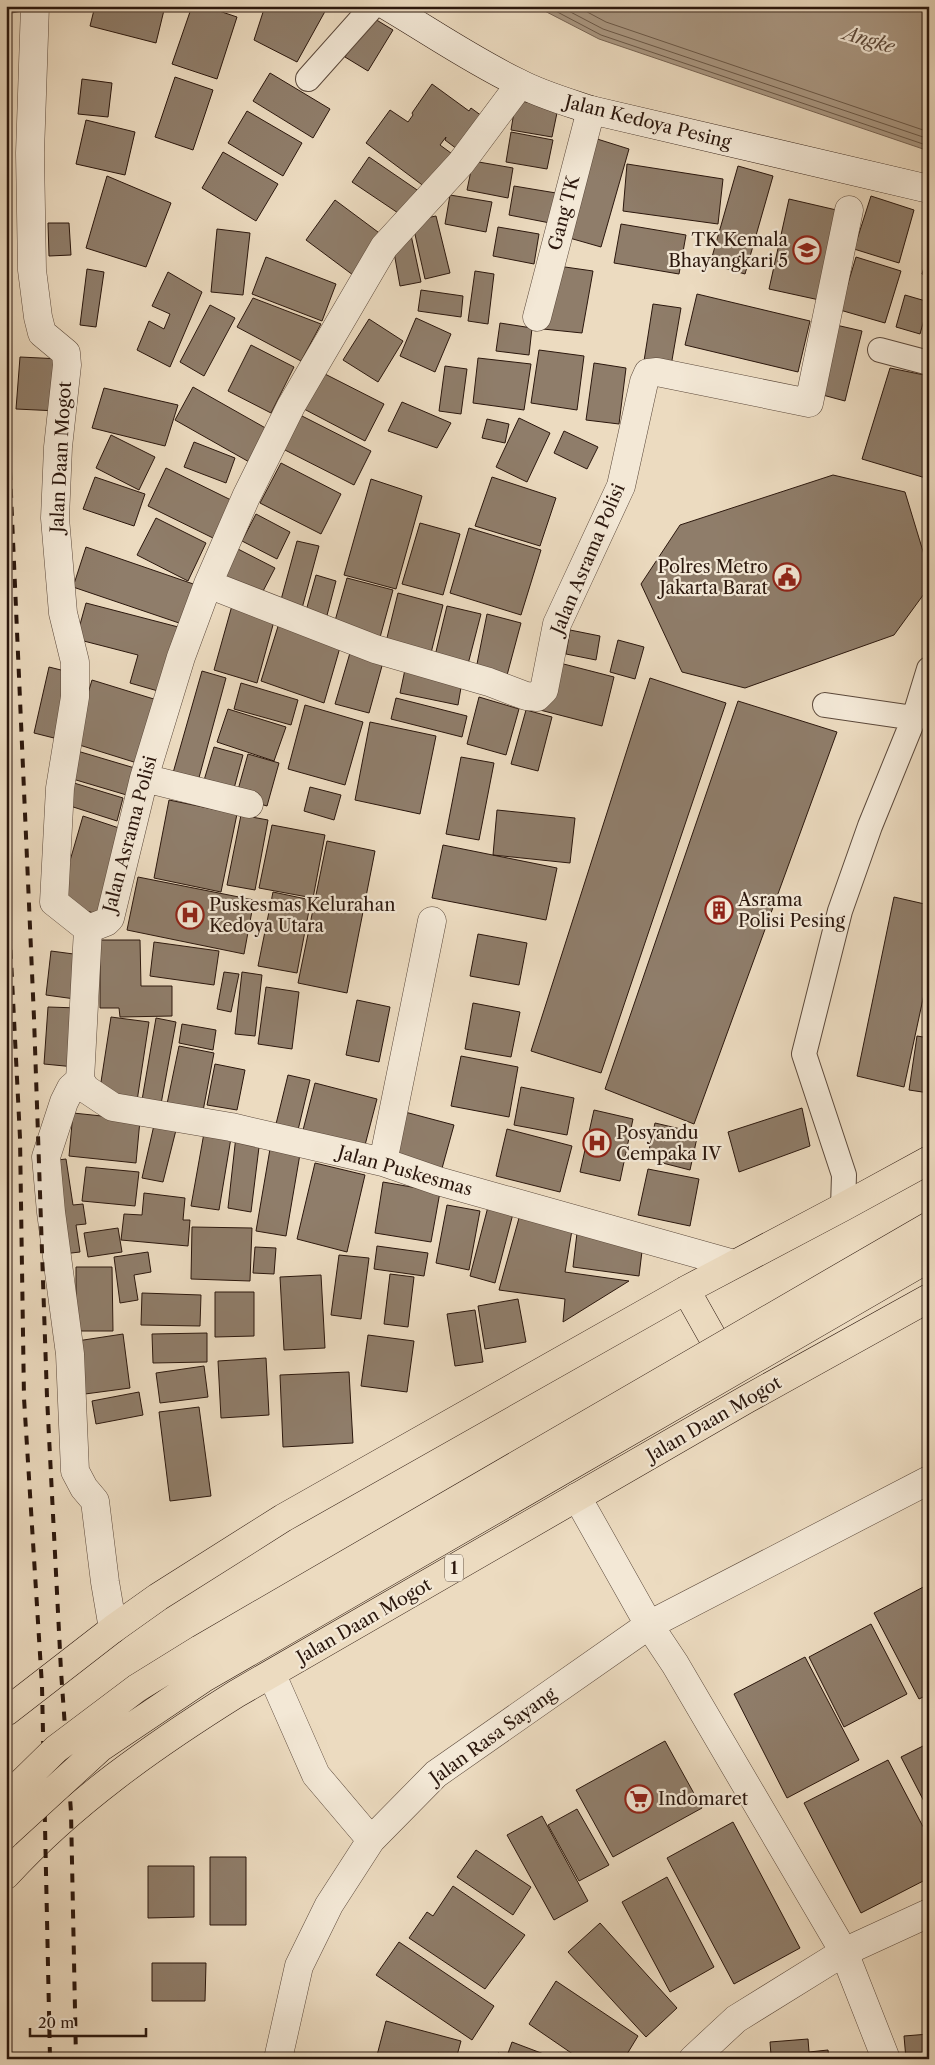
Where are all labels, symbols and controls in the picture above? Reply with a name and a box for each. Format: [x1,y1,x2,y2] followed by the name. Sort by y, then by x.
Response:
[838,21,898,58] water label: Angke
[560,90,734,153] street label: Jalan Kedoya Pesing
[543,172,585,253] street label: Gang TK
[668,229,789,272] place label: TK Kemala Bhayangkari 5
[792,235,822,265] school or university icon: TK Kemala Bhayangkari 5
[46,380,76,536] street label: Jalan Daan Mogot
[545,480,630,640] street label: Jalan Asrama Polisi
[656,556,769,599] place label: Polres Metro Jakarta Barat
[772,562,802,592] public building icon: Polres Metro Jakarta Barat
[98,753,162,918] street label: Jalan Asrama Polisi
[737,889,846,932] place label: Asrama Polisi Pesing
[209,894,395,937] place label: Puskesmas Kelurahan Kedoya Utara
[704,895,734,925] building icon: Asrama Polisi Pesing
[175,900,205,930] hospital icon: Puskesmas Kelurahan Kedoya Utara
[616,1122,722,1165] place label: Posyandu Cempaka IV
[582,1128,612,1158] hospital icon: Posyandu Cempaka IV
[332,1140,475,1201] street label: Jalan Puskesmas
[640,1371,786,1468] street label: Jalan Daan Mogot
[445,1555,463,1582] road number: 1
[290,1573,436,1670] street label: Jalan Daan Mogot
[423,1683,561,1791] street label: Jalan Rasa Sayang
[624,1784,654,1814] supermarket icon: Indomaret
[658,1788,749,1810] place label: Indomaret
[30,2005,146,2037] scale bar
[38,2013,74,2032] text: 20 m

